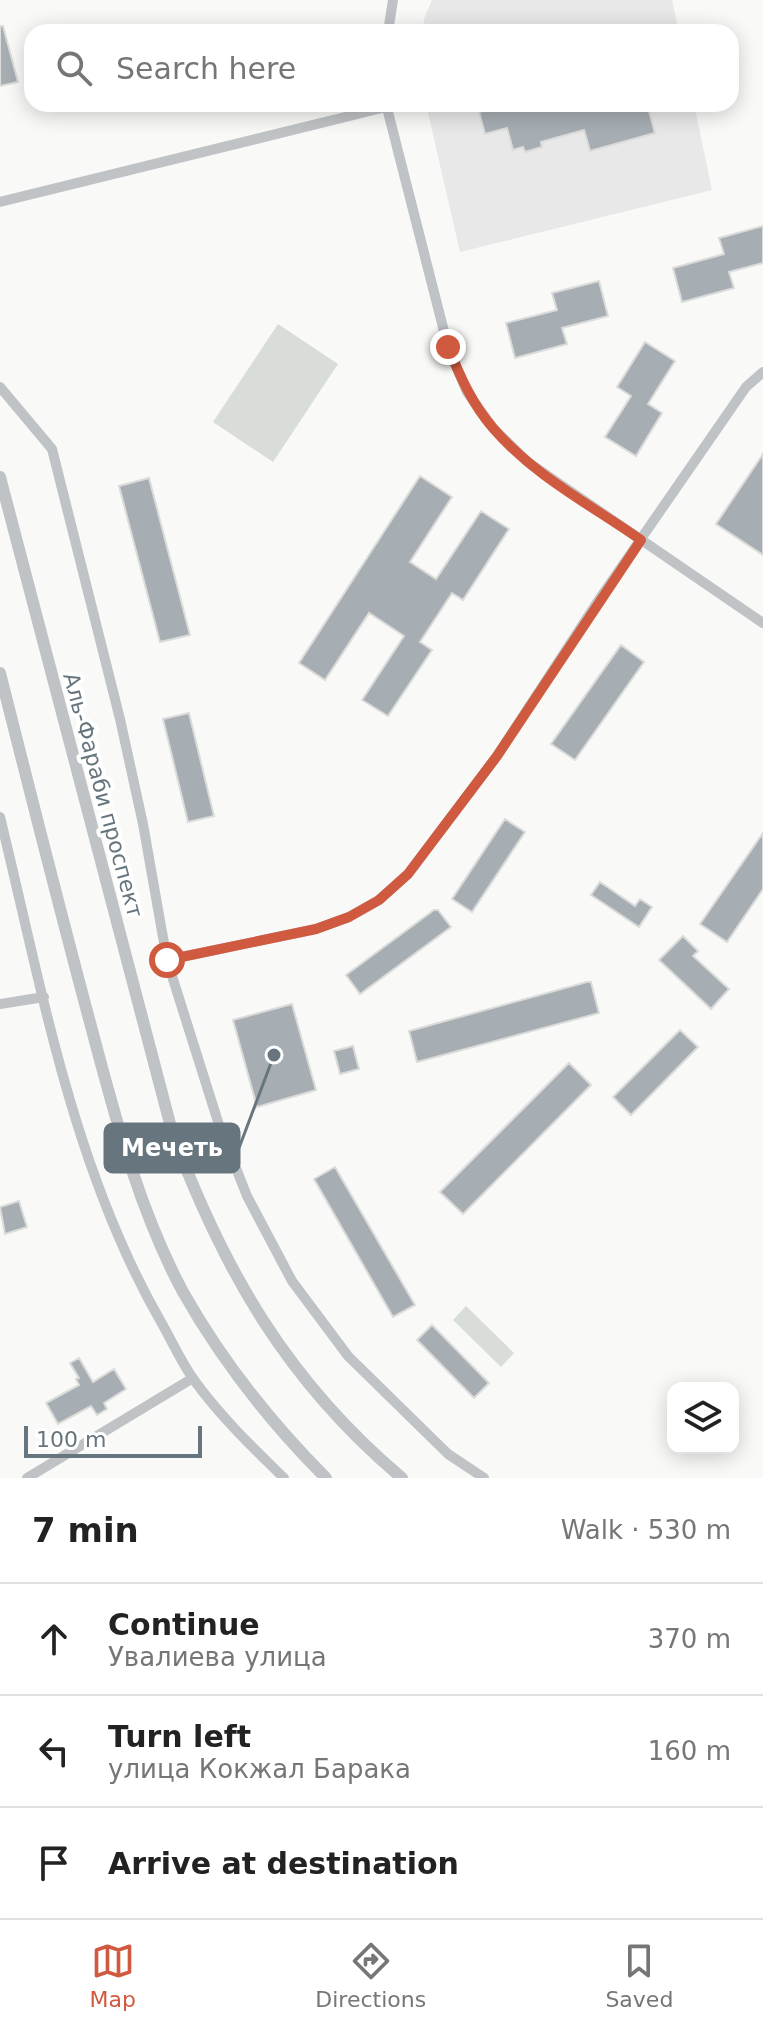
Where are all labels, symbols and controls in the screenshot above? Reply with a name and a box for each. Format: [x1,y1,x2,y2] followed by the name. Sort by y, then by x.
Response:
[24,24,739,112] search box
[52,46,96,90] icon: search
[116,51,296,86] text: Search here
[430,329,466,365] route end
[58,670,148,920] street label: Аль-Фараби проспект
[149,942,185,978] route start
[105,1124,239,1172] callout: Мечеть
[121,1134,223,1162] text: Мечеть
[667,1382,739,1454] map controls
[667,1382,739,1454] button: layers
[24,1422,202,1458] scale bar
[36,1427,106,1452] text: 100 m
[32,1510,139,1550] text: 7 min
[561,1515,731,1545] text: Walk · 530 m
[108,1607,260,1642] text: Continue
[32,1617,76,1661] icon: ahead
[648,1624,731,1654] text: 370 m
[108,1642,327,1672] text: Увалиева улица
[108,1719,251,1754] text: Turn left
[32,1729,76,1773] icon: left
[648,1736,731,1766] text: 160 m
[108,1754,411,1784] text: улица Кокжал Барака
[32,1841,76,1885] icon: arrive
[108,1846,459,1881] text: Arrive at destination
[90,1939,136,2012] tab: Map
[315,1939,426,2012] tab: Directions
[605,1939,673,2012] tab: Saved

